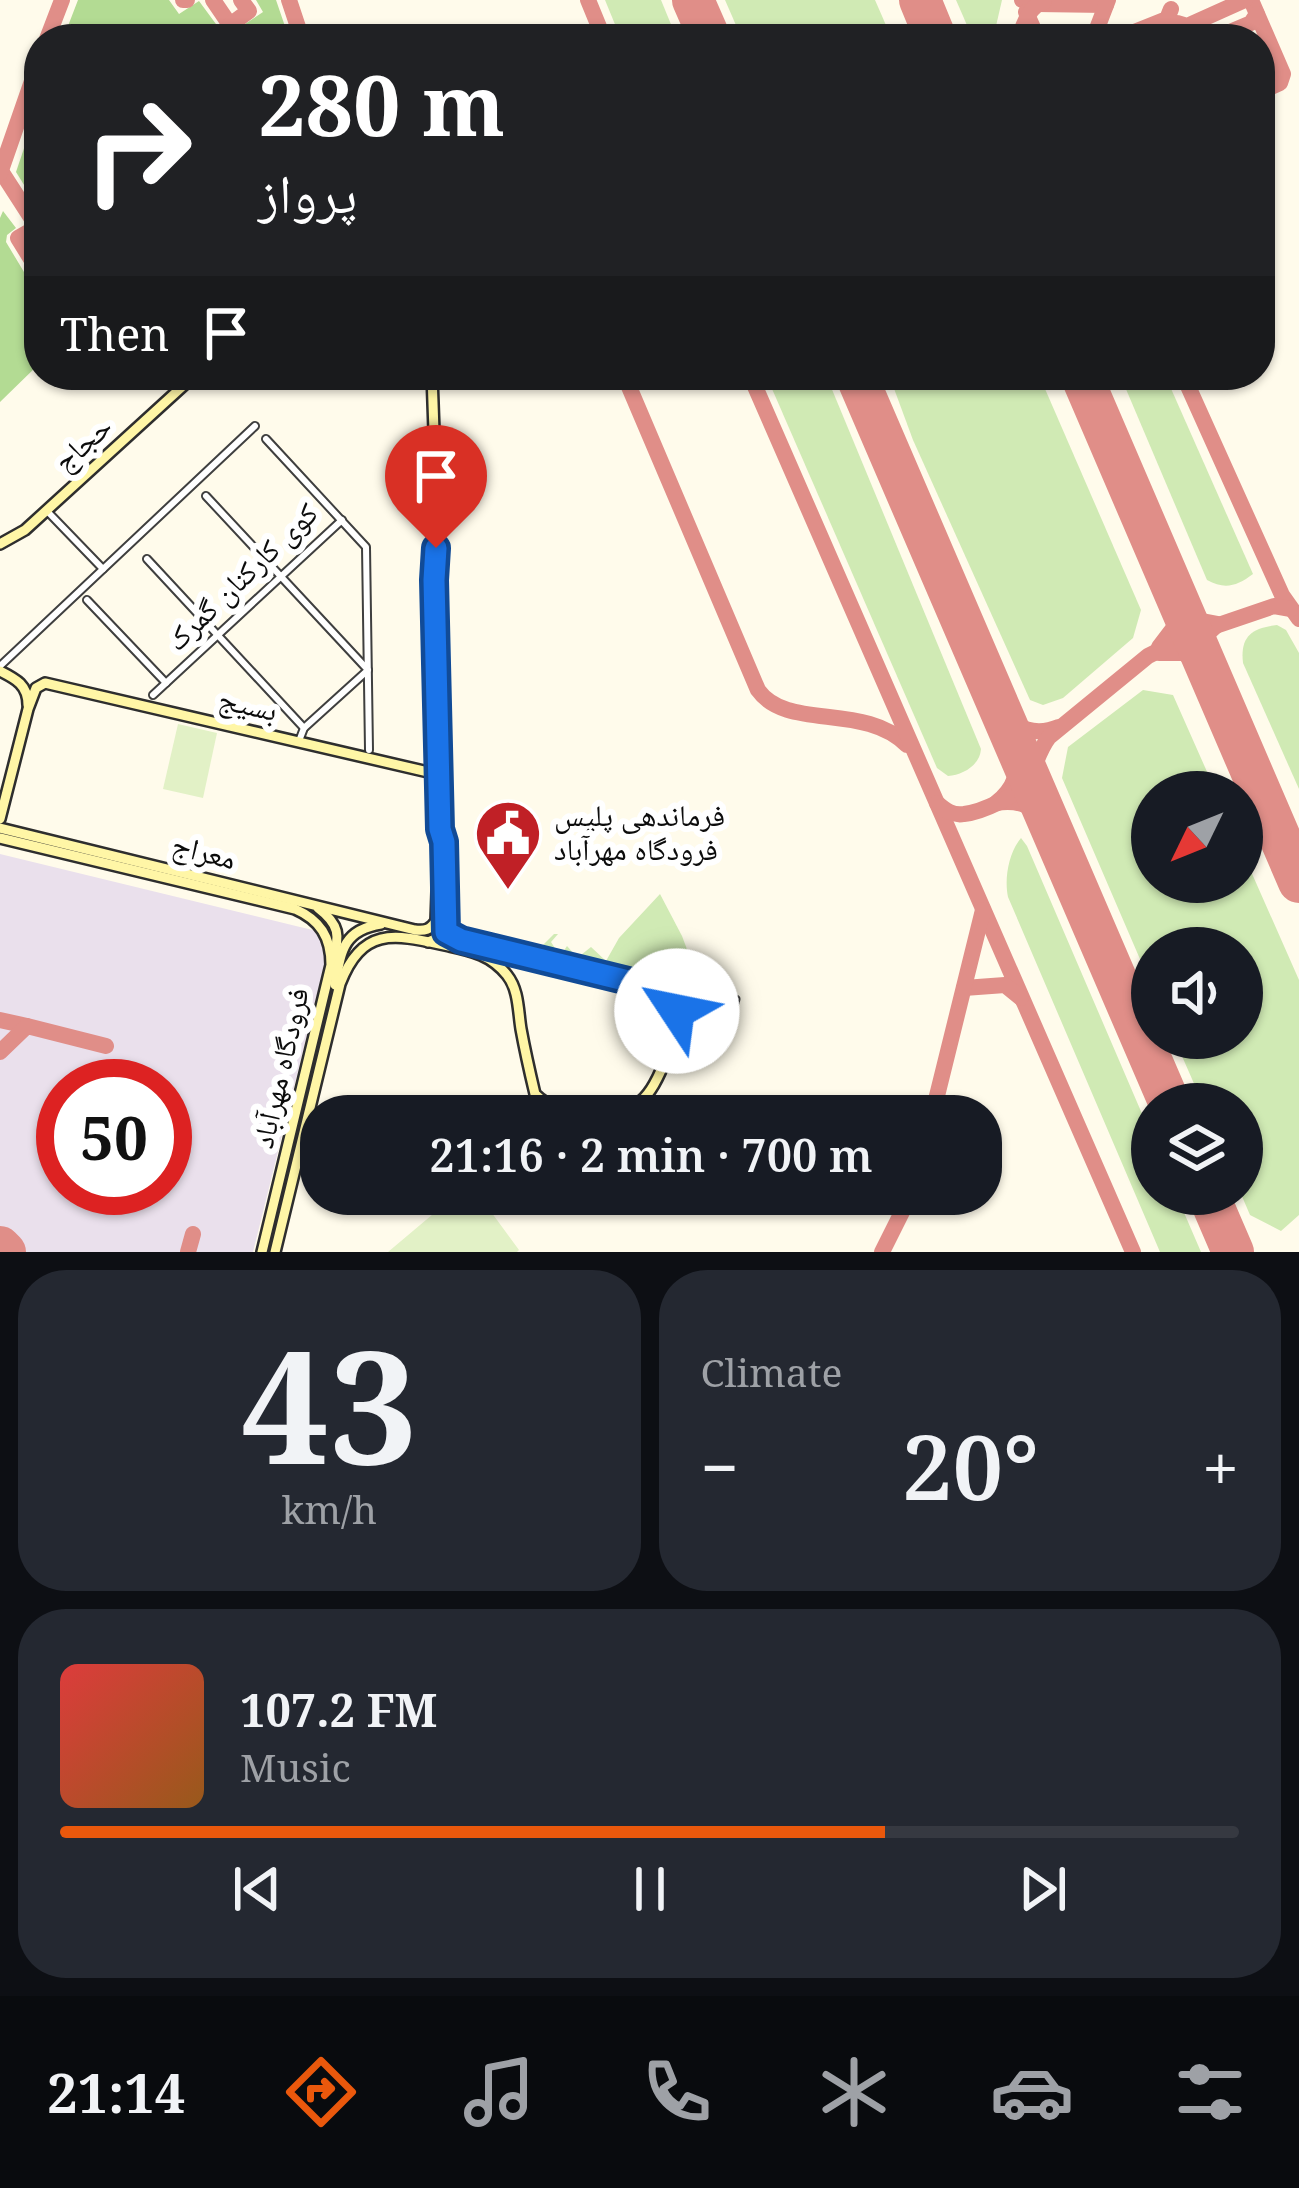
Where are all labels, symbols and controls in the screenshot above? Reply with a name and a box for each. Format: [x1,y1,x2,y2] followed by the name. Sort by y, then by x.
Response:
[258,46,505,161] text: 280 m
[60,72,216,228] icon: right
[258,155,357,229] text: پرواز
[193,300,259,366] icon: arrive
[60,303,169,364] text: Then
[44,406,120,480] street label: حجاج
[385,425,487,548] pin
[403,443,469,509] icon: arrive
[156,493,326,659] street label: کوی کارکنان گمرک
[215,677,282,730] street label: بسیج
[1131,771,1263,903] north arrow
[1131,771,1263,1215] map controls
[554,794,725,869] place label: فرماندهی پلیس فرودگاه مهرآباد
[473,798,543,892] public building icon: فرماندهی پلیس فرودگاه مهرآباد
[168,823,241,878] street label: معراج
[1131,927,1263,1059] button: sound
[614,948,740,1074] position arrow
[241,983,318,1152] street label: فرودگاه مهرآباد
[36,1059,192,1215] speed limit sign: 50
[1131,1083,1263,1215] button: layers
[429,1124,873,1185] text: 21:16 · 2 min · 700 m
[241,1297,417,1510] text: 43
[701,1345,842,1398] text: Climate
[902,1404,1039,1526] text: 20°
[701,1421,739,1511] text: −
[1202,1421,1239,1511] text: +
[281,1482,377,1535] text: km/h
[240,1679,437,1740] text: 107.2 FM
[240,1740,351,1793] text: Music
[224,1856,290,1922] icon: previous
[617,1856,683,1922] icon: pause
[1010,1856,1076,1922] icon: next
[279,2050,363,2134] icon: directions
[457,2050,541,2134] icon: music
[635,2050,719,2134] icon: phone
[812,2050,896,2134] icon: climate
[990,2050,1074,2134] icon: car
[1168,2050,1252,2134] icon: filters
[47,2055,185,2129] text: 21:14

